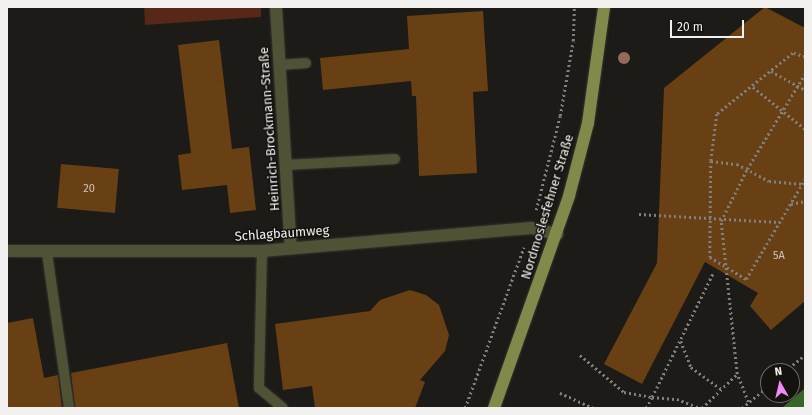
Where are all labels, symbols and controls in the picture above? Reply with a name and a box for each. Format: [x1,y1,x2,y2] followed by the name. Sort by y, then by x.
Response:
[672,12,746,38] scale bar
[677,20,703,34] text: 20 m
[256,46,284,212] street label: Heinrich-Brockmann-Straße
[518,133,578,281] street label: Nordmoslesfehner Straße
[83,182,95,196] house number: 20
[234,223,330,245] street label: Schlagbaumweg
[773,249,785,263] house number: 5A
[760,363,800,403] north arrow
[774,365,783,379] text: N

